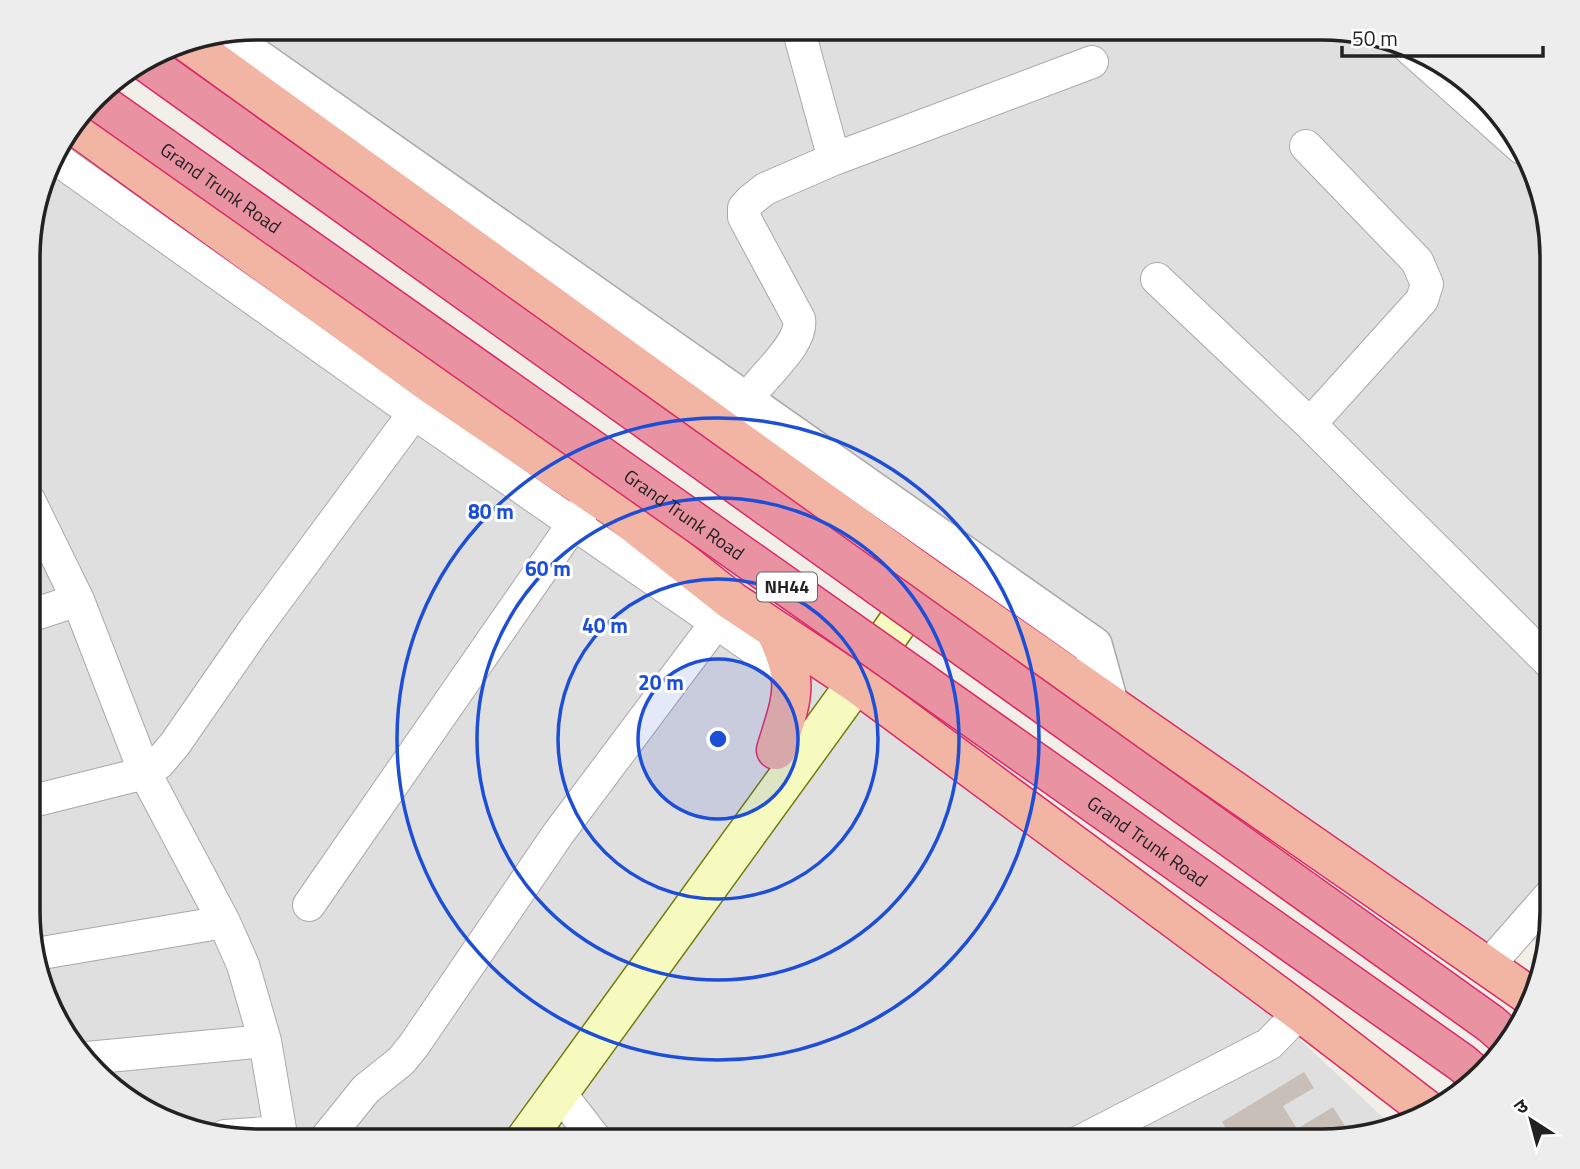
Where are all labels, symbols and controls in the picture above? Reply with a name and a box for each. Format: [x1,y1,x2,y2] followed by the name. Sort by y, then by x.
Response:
[1342,14,1543,58] scale bar
[1352,22,1398,54] text: 50 m
[155,135,288,240] street label: Grand Trunk Road
[618,461,751,567] street label: Grand Trunk Road
[468,495,514,527] text: 80 m
[525,552,571,584] text: 60 m
[757,572,817,602] road number: NH44
[582,609,628,641] text: 40 m
[638,666,684,698] text: 20 m
[706,727,730,751] centre of rings
[1081,788,1214,894] street label: Grand Trunk Road
[1496,1085,1566,1155] north arrow
[1508,1090,1534,1121] text: उ

